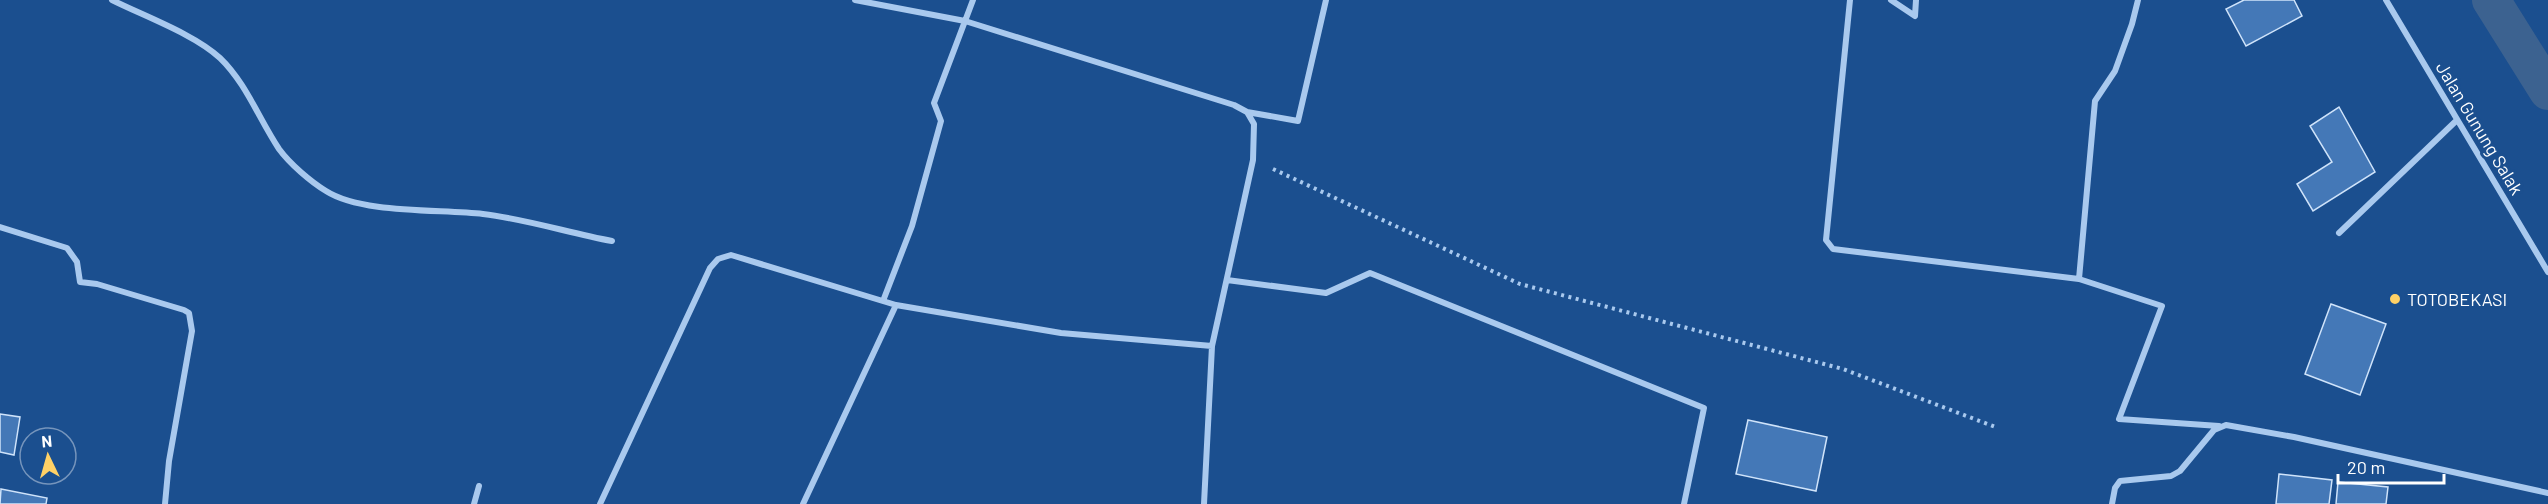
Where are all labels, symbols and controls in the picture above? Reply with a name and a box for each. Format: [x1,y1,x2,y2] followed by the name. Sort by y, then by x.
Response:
[2432,58,2528,198] street label: Jalan Gunung Salak
[2407,288,2507,310] place label: TOTOBEKASI
[2388,292,2402,306] marker: TOTOBEKASI
[18,426,78,486] north arrow
[41,431,53,450] text: N
[2338,447,2444,485] scale bar
[2347,456,2385,478] text: 20 m

